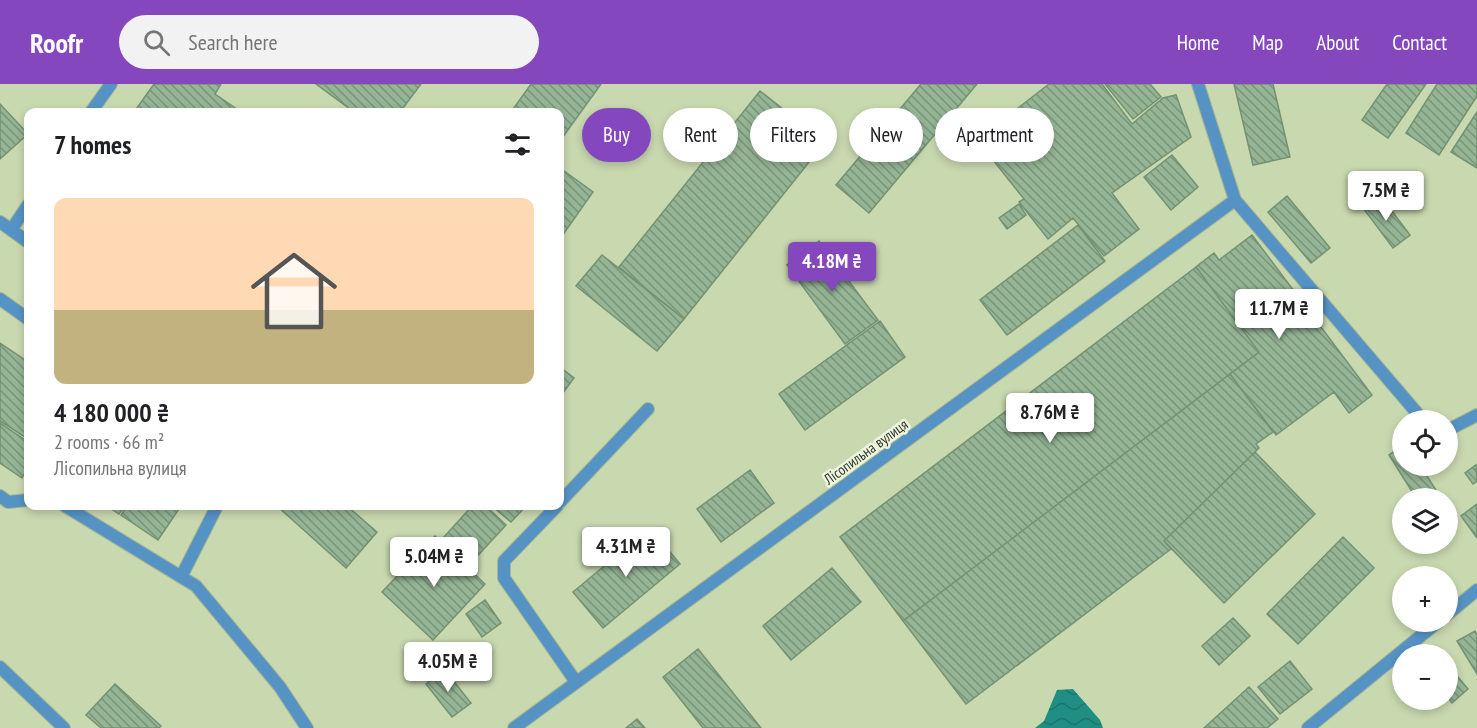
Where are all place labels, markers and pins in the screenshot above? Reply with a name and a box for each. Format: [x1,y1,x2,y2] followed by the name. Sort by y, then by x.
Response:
[1337,171,1435,222] pin: 7.5M ₴
[777,242,887,293] pin: 4.18M ₴
[1224,289,1334,340] pin: 11.7M ₴
[995,393,1105,444] pin: 8.76M ₴
[571,527,681,578] pin: 4.31M ₴
[379,537,489,588] pin: 5.04M ₴
[393,642,503,693] pin: 4.05M ₴

